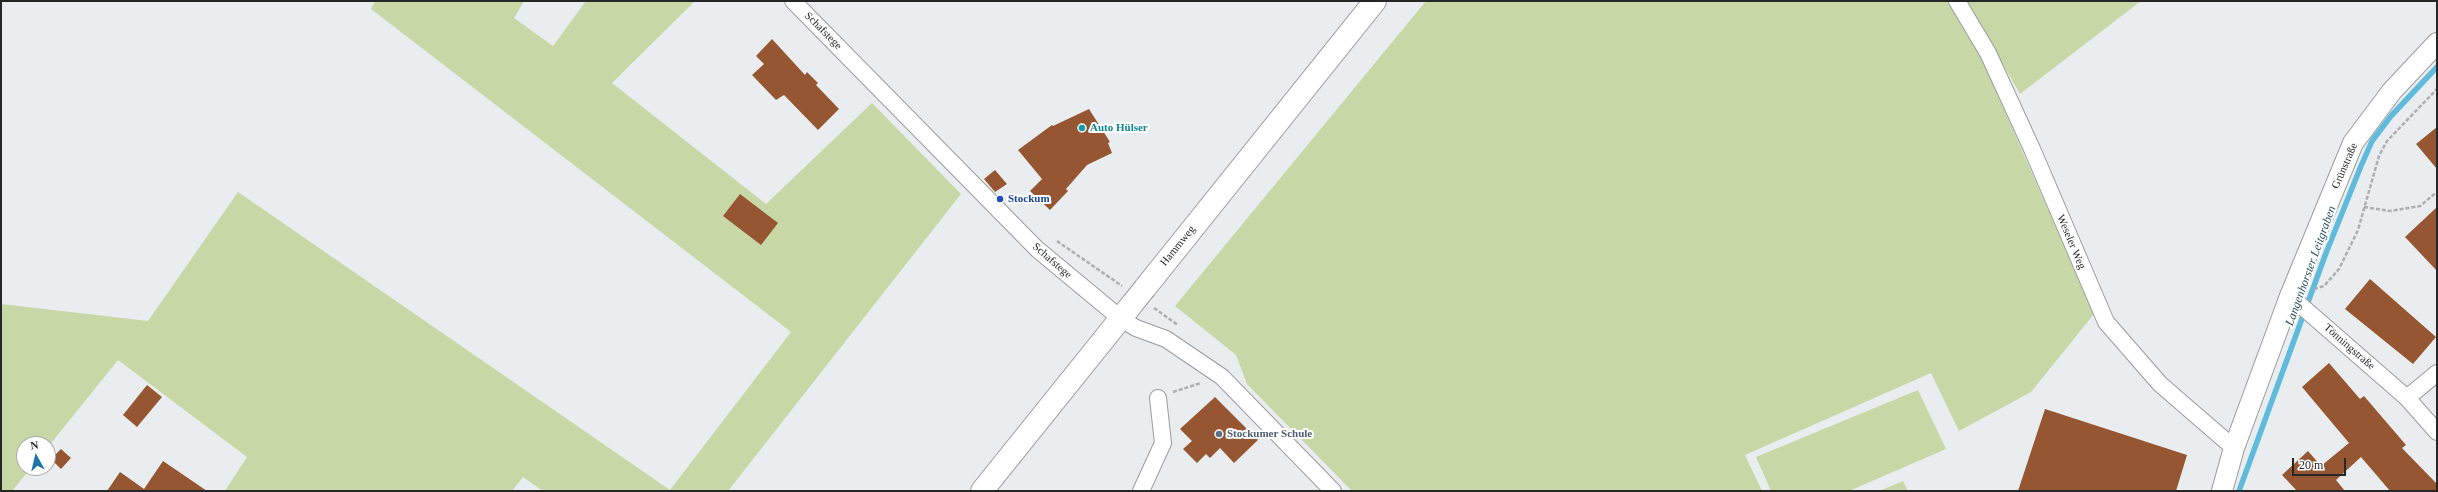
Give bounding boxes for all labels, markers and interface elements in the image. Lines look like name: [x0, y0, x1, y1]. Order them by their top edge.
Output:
street label: Schafstege: [801, 9, 845, 53]
place label: Auto Hülser: [1090, 121, 1148, 135]
marker: Auto Hülser: [1077, 123, 1087, 133]
street label: Grünstraße: [2329, 141, 2361, 191]
place label: Stockum: [1008, 192, 1050, 206]
marker: Stockum: [995, 194, 1005, 204]
water label: Langenhorster Leitgraben: [2283, 204, 2339, 328]
street label: Weseler Weg: [2054, 213, 2088, 271]
street label: Hammweg: [1158, 223, 1198, 269]
street label: Schafstege: [1030, 240, 1074, 282]
street label: Tönningstraße: [2321, 321, 2377, 373]
place label: Stockumer Schule: [1227, 427, 1312, 441]
marker: Stockumer Schule: [1214, 429, 1224, 439]
north arrow: [16, 436, 56, 476]
text: N: [30, 439, 39, 452]
scale bar: [2294, 450, 2348, 476]
text: 20 m: [2299, 458, 2323, 472]

